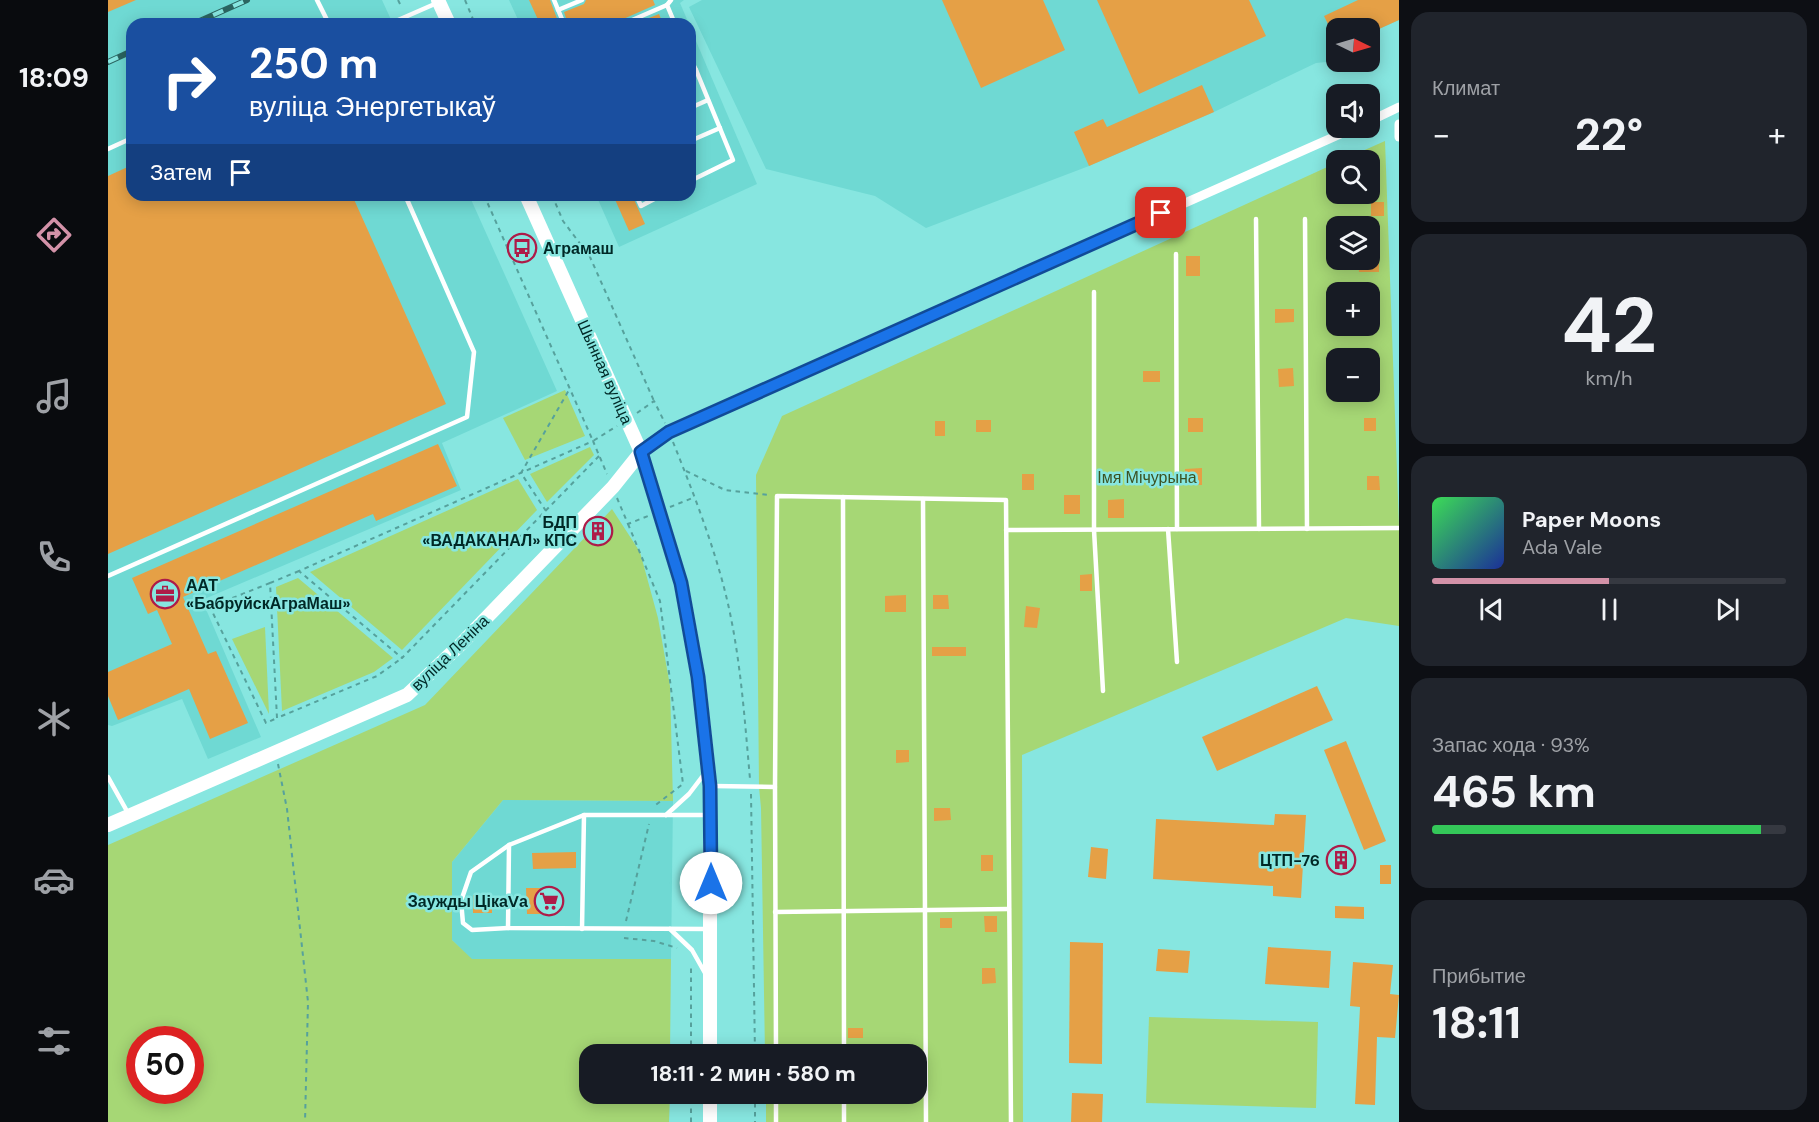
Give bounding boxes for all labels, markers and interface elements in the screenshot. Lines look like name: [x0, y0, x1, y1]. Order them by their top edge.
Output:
north arrow: [1326, 18, 1380, 72]
map controls: [1326, 18, 1380, 402]
text: 250 m: [249, 36, 378, 91]
icon: right: [150, 42, 228, 120]
text: 18:09: [19, 60, 89, 95]
text: Климат: [1432, 75, 1500, 101]
button: sound: [1326, 84, 1380, 138]
text: вуліца Энергетыкаў: [249, 89, 496, 124]
text: 22°: [1575, 105, 1643, 164]
text: −: [1432, 113, 1450, 156]
text: +: [1768, 113, 1786, 156]
button: search: [1326, 150, 1380, 204]
icon: arrive: [224, 156, 257, 189]
text: Затем: [150, 158, 212, 187]
pin: [1135, 187, 1186, 238]
icon: arrive: [1144, 196, 1177, 229]
icon: directions: [33, 214, 75, 256]
button: layers: [1326, 216, 1380, 270]
bus stop icon: Аграмаш: [506, 232, 538, 264]
place label: Аграмаш: [543, 238, 614, 259]
text: 42: [1561, 275, 1657, 376]
button: +: [1326, 282, 1380, 336]
street label: Шынная вуліца: [573, 316, 637, 428]
button: −: [1326, 348, 1380, 402]
text: km/h: [1585, 365, 1633, 391]
icon: music: [33, 375, 75, 417]
park label: Імя Мічурына: [1097, 467, 1197, 488]
text: Paper Moons: [1522, 505, 1661, 534]
place label: БДП «ВАДАКАНАЛ» КПС: [422, 512, 577, 551]
building icon: БДП «ВАДАКАНАЛ» КПС: [582, 515, 614, 547]
text: Ada Vale: [1522, 534, 1602, 560]
icon: phone: [33, 536, 75, 578]
place label: ААТ «БабруйскАграМаш»: [186, 575, 351, 614]
office icon: ААТ «БабруйскАграМаш»: [149, 578, 181, 610]
icon: previous: [1475, 593, 1508, 626]
icon: pause: [1593, 593, 1626, 626]
icon: next: [1711, 593, 1744, 626]
street label: вуліца Леніна: [407, 610, 494, 695]
icon: climate: [33, 698, 75, 740]
text: Запас хода · 93%: [1432, 732, 1590, 758]
text: 465 km: [1432, 762, 1596, 821]
building icon: ЦТП-76: [1325, 844, 1357, 876]
place label: ЦТП-76: [1260, 850, 1320, 871]
position arrow: [679, 851, 743, 915]
icon: car: [33, 859, 75, 901]
supermarket icon: Заужды ЦікаVа: [533, 885, 565, 917]
place label: Заужды ЦікаVа: [408, 891, 528, 912]
text: Прибытие: [1432, 963, 1526, 989]
text: 18:11: [1432, 993, 1521, 1052]
icon: filters: [33, 1020, 75, 1062]
speed limit sign: 50: [126, 1026, 204, 1104]
text: 18:11 · 2 мин · 580 m: [650, 1059, 856, 1088]

